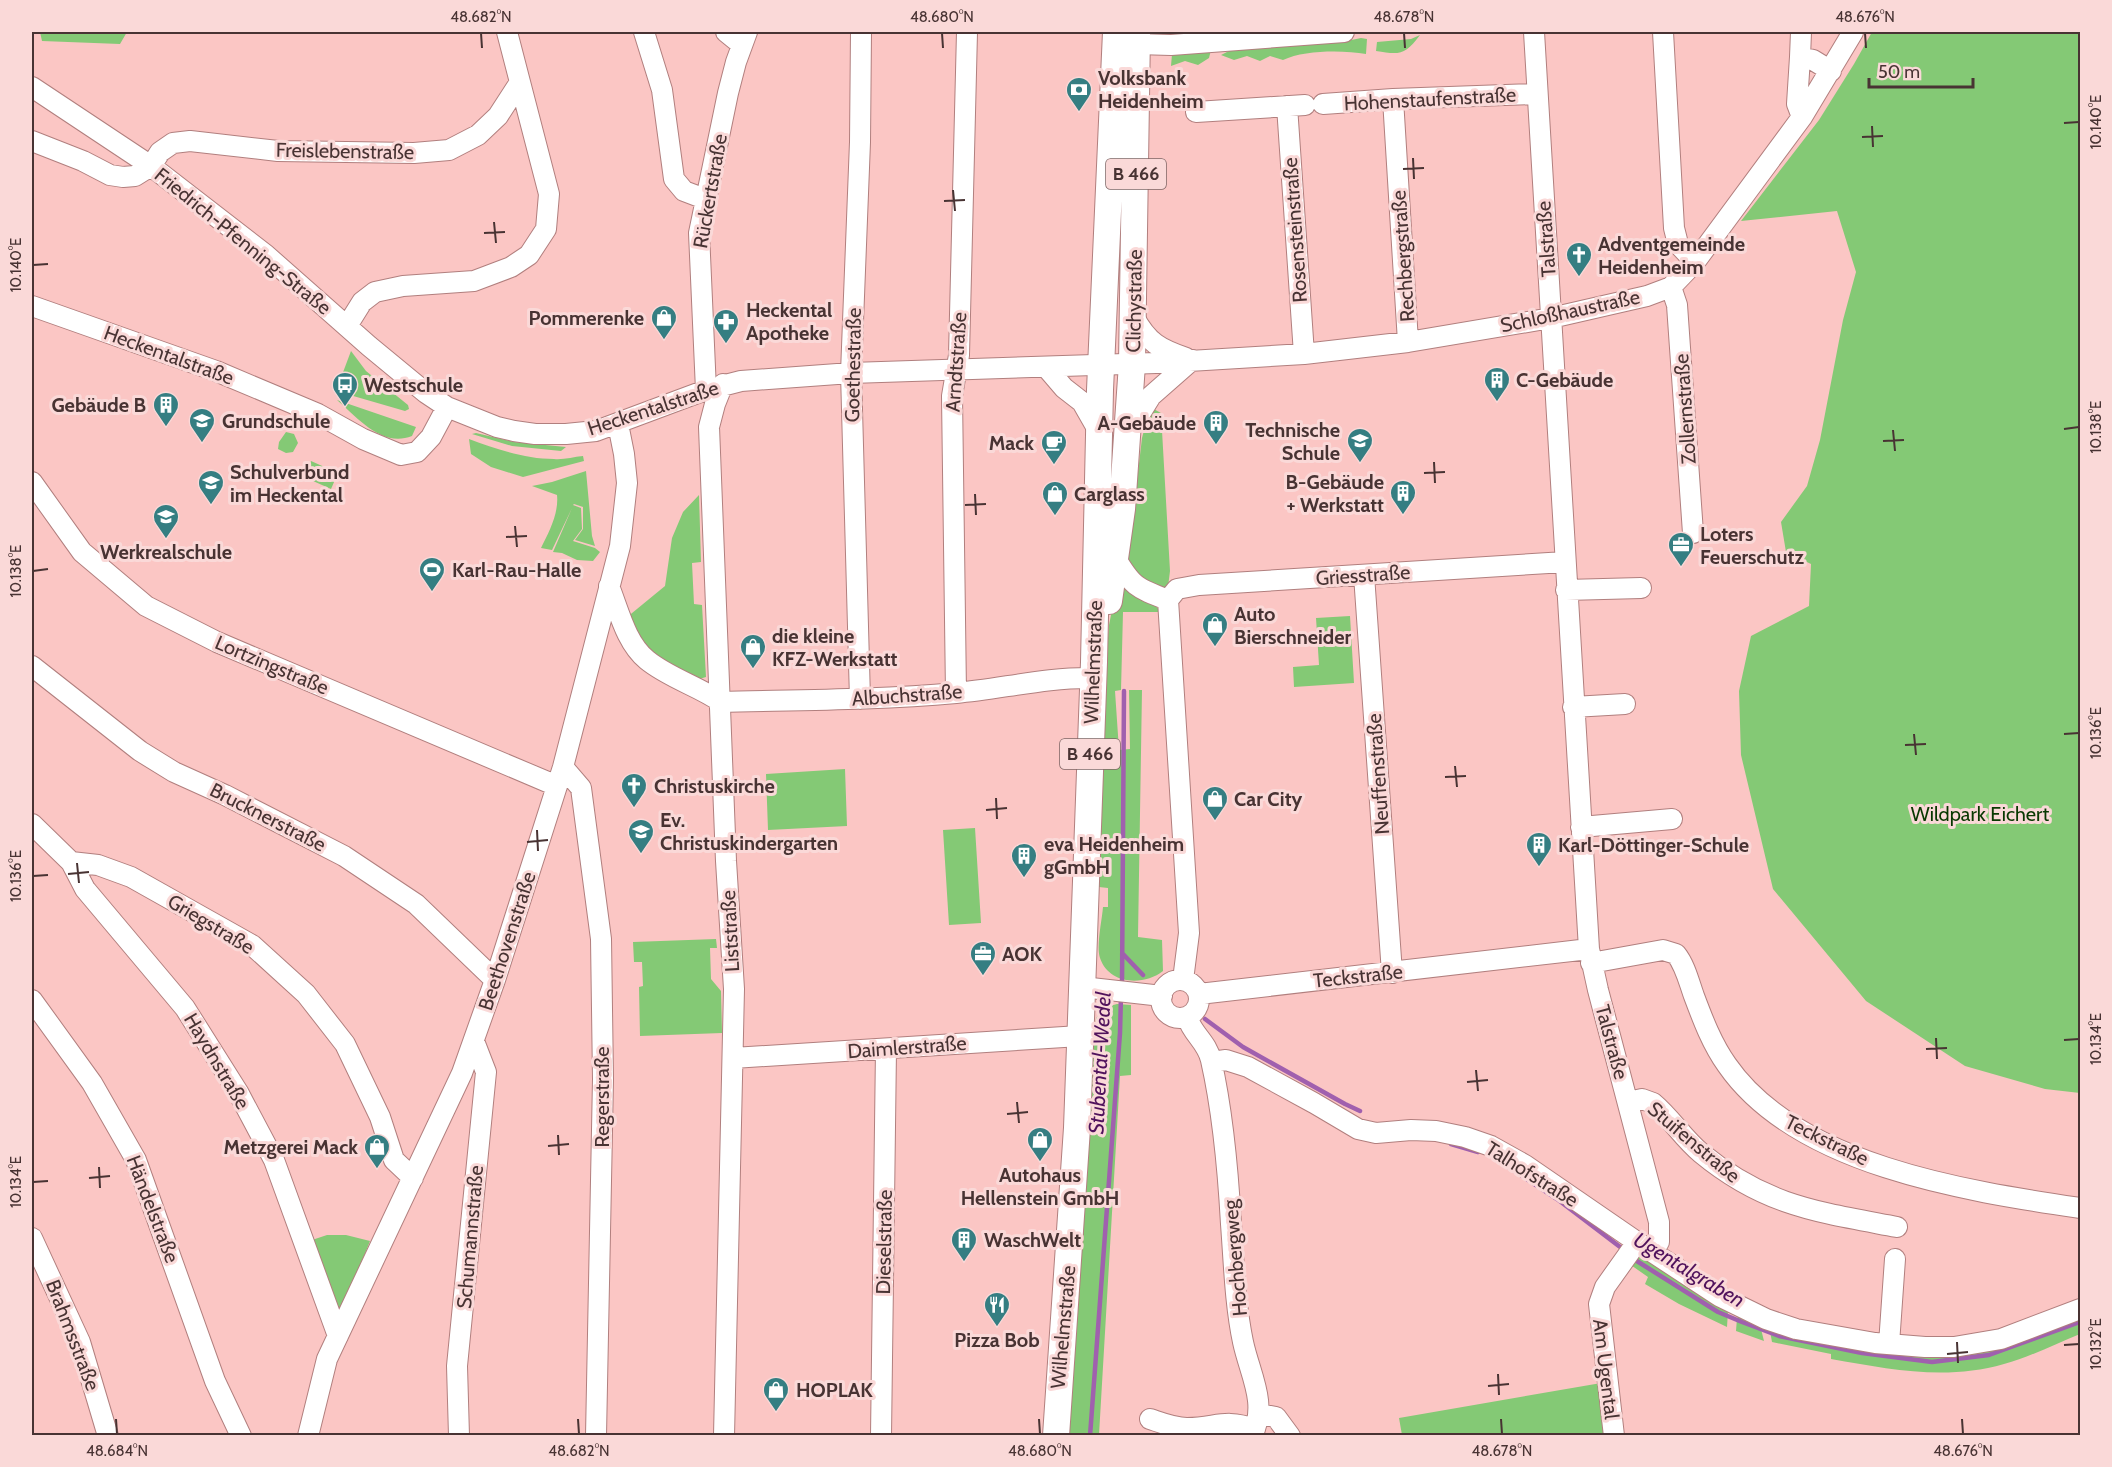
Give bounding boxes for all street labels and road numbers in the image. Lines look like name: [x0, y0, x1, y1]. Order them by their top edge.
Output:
street label: Hohenstaufenstraße: [1343, 83, 1517, 115]
street label: Rückertstraße: [688, 132, 732, 250]
street label: Freislebenstraße: [276, 138, 414, 164]
street label: Rosensteinstraße: [1278, 157, 1312, 303]
road number: B 466: [1106, 159, 1166, 189]
street label: Friedrich-Pfenning-Straße: [150, 162, 336, 320]
street label: Rechbergstraße: [1386, 189, 1420, 323]
street label: Talstraße: [1531, 200, 1561, 278]
street label: Clichystraße: [1121, 249, 1147, 353]
street label: Schloßhaustraße: [1498, 285, 1642, 337]
street label: Goethestraße: [840, 307, 866, 423]
street label: Arndtstraße: [941, 311, 971, 413]
street label: Heckentalstraße: [101, 320, 237, 390]
street label: Zollernstraße: [1669, 353, 1701, 465]
street label: Heckentalstraße: [584, 375, 722, 441]
street label: Griesstraße: [1315, 560, 1411, 590]
street label: Wilhelmstraße: [1079, 600, 1107, 724]
street label: Lortzingstraße: [212, 630, 332, 700]
street label: Albuchstraße: [851, 679, 963, 711]
street label: Neuffenstraße: [1362, 713, 1394, 835]
road number: B 466: [1060, 739, 1120, 769]
street label: Brucknerstraße: [206, 778, 330, 856]
street label: Beethovenstraße: [473, 869, 541, 1013]
street label: Griegstraße: [163, 889, 259, 959]
street label: Liststraße: [716, 890, 744, 972]
street label: Teckstraße: [1312, 959, 1404, 993]
street label: Talstraße: [1591, 1002, 1633, 1082]
street label: Haydnstraße: [179, 1009, 255, 1113]
street label: Daimlerstraße: [847, 1031, 967, 1063]
street label: Regerstraße: [590, 1047, 614, 1147]
street label: Stuifenstraße: [1643, 1096, 1745, 1188]
street label: Teckstraße: [1781, 1110, 1873, 1170]
street label: Talhofstraße: [1481, 1136, 1583, 1212]
street label: Händelstraße: [122, 1152, 184, 1266]
street label: Schumannstraße: [452, 1164, 488, 1310]
street label: Dieselstraße: [871, 1189, 897, 1295]
street label: Hochbergweg: [1218, 1198, 1252, 1317]
street label: Wilhelmstraße: [1046, 1264, 1080, 1390]
street label: Brahmsstraße: [41, 1276, 105, 1394]
street label: Am Ugental: [1588, 1317, 1624, 1421]

